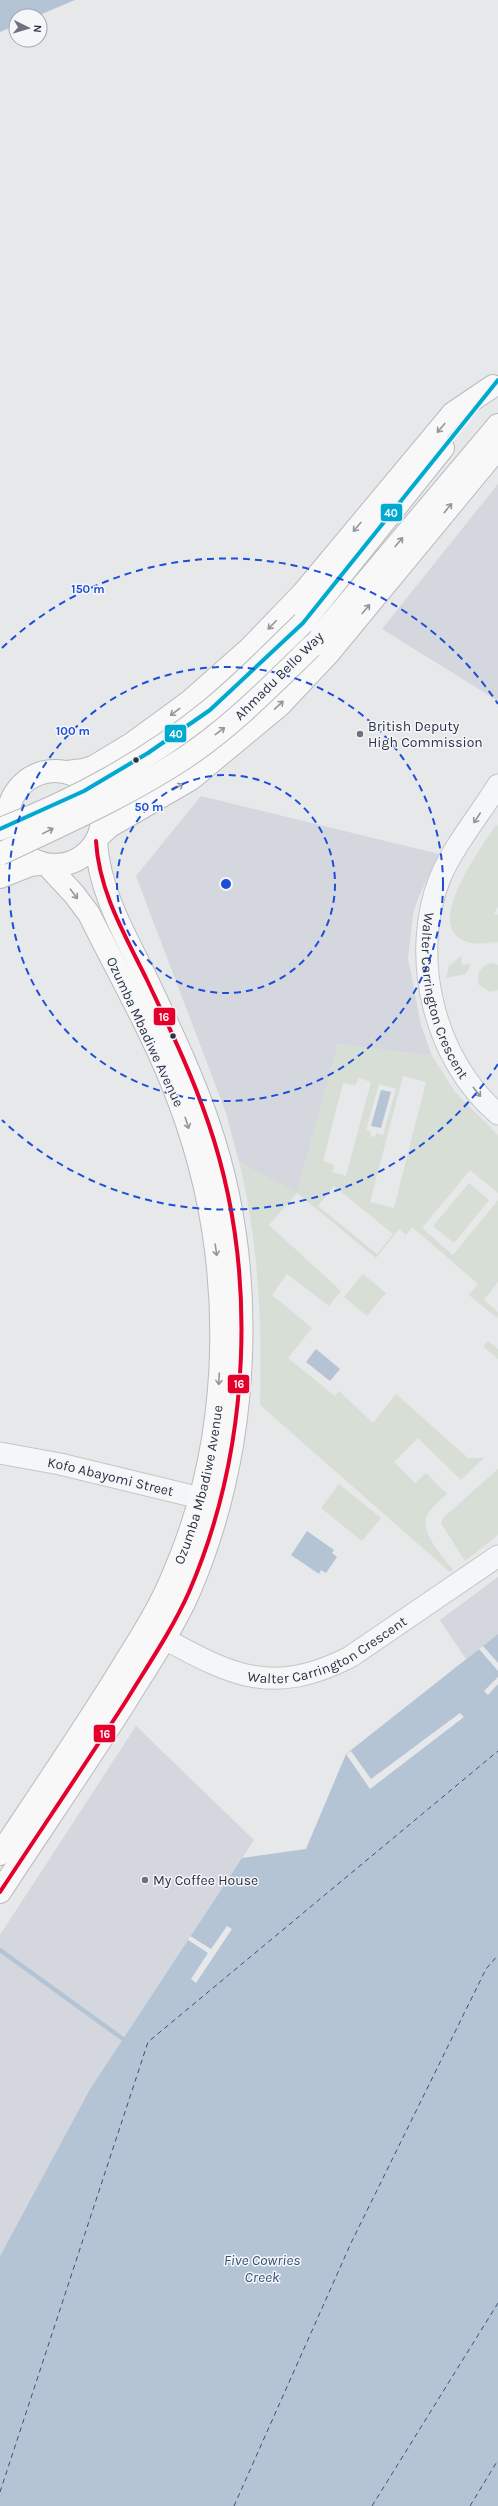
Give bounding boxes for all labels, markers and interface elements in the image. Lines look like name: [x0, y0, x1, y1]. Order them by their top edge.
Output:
north arrow: [8, 8, 48, 48]
text: N: [31, 24, 44, 33]
one-way arrow: [436, 422, 445, 433]
line badge: 40: [380, 503, 403, 522]
one-way arrow: [444, 503, 453, 514]
text: 40: [384, 507, 398, 520]
one-way arrow: [353, 522, 362, 533]
one-way arrow: [395, 537, 404, 548]
text: 150 m: [71, 582, 105, 596]
one-way arrow: [361, 603, 370, 614]
one-way arrow: [267, 620, 277, 630]
street label: Ahmadu Bello Way: [231, 628, 327, 724]
one-way arrow: [274, 701, 284, 710]
one-way arrow: [170, 707, 181, 716]
place label: British Deputy High Commission: [368, 718, 483, 751]
text: 100 m: [56, 724, 90, 738]
line badge: 40: [164, 724, 187, 743]
one-way arrow: [215, 727, 226, 735]
text: 40: [169, 728, 183, 741]
marker: British Deputy High Commission: [355, 729, 365, 739]
unlabelled marker: [131, 755, 141, 765]
one-way arrow: [172, 783, 184, 791]
text: 50 m: [135, 800, 164, 814]
one-way arrow: [473, 812, 481, 823]
one-way arrow: [41, 827, 53, 834]
centre of rings: [219, 877, 233, 891]
one-way arrow: [70, 888, 78, 899]
street label: Walter Carrington Crescent: [418, 911, 472, 1082]
street label: Ozumba Mbadiwe Avenue: [103, 954, 187, 1110]
line badge: 16: [153, 1007, 176, 1026]
text: 16: [159, 1011, 170, 1024]
unlabelled marker: [168, 1031, 178, 1041]
one-way arrow: [473, 1087, 482, 1098]
one-way arrow: [184, 1117, 191, 1130]
one-way arrow: [212, 1243, 220, 1256]
one-way arrow: [215, 1372, 223, 1385]
line badge: 16: [227, 1374, 250, 1394]
text: 16: [234, 1378, 245, 1391]
street label: Ozumba Mbadiwe Avenue: [170, 1404, 226, 1567]
street label: Kofo Abayomi Street: [46, 1453, 175, 1500]
street label: Walter Carrington Crescent: [246, 1612, 410, 1687]
line badge: 16: [93, 1724, 116, 1743]
text: 16: [100, 1728, 111, 1741]
place label: My Coffee House: [153, 1872, 258, 1889]
marker: My Coffee House: [140, 1875, 150, 1885]
water label: Five Cowries Creek: [224, 2251, 300, 2286]

